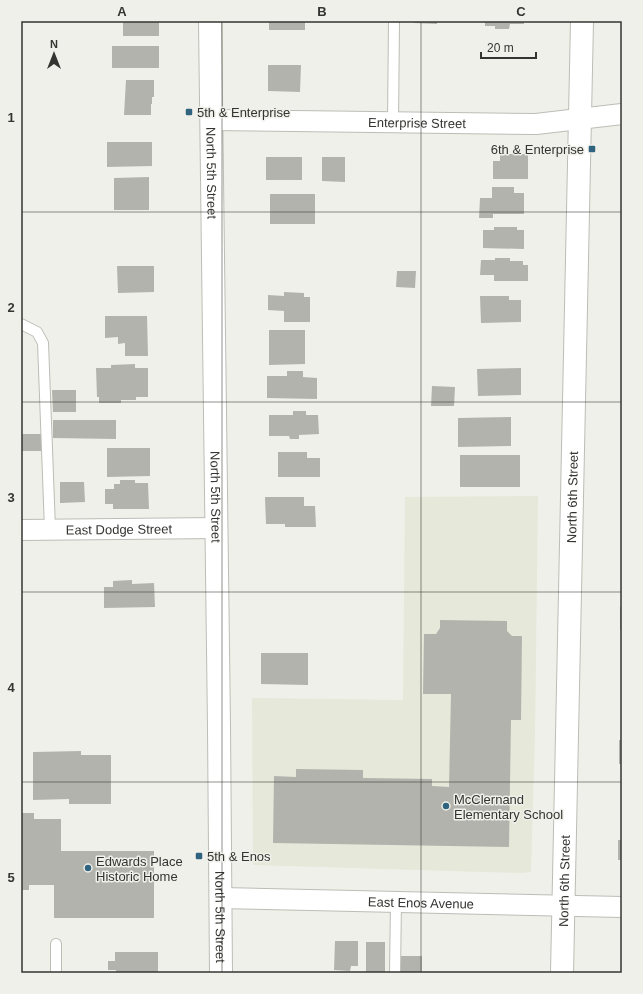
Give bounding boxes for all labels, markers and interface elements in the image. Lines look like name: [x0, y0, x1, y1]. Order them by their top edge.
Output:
text: A: [117, 4, 127, 19]
text: B: [317, 4, 327, 19]
text: C: [516, 4, 526, 19]
north arrow: [34, 34, 74, 74]
scale bar: [481, 34, 536, 60]
text: N: [50, 38, 58, 50]
text: 20 m: [487, 41, 514, 55]
place label: 5th & Enterprise: [197, 105, 290, 120]
marker: 5th & Enterprise: [184, 107, 194, 117]
text: 1: [7, 110, 15, 125]
street label: Enterprise Street: [368, 115, 466, 131]
street label: North 5th Street: [203, 127, 220, 219]
place label: 6th & Enterprise: [491, 142, 584, 157]
marker: 6th & Enterprise: [587, 144, 597, 154]
text: 2: [7, 300, 15, 315]
street label: North 5th Street: [207, 451, 224, 543]
street label: North 6th Street: [564, 451, 581, 543]
text: 3: [7, 490, 15, 505]
street label: East Dodge Street: [66, 521, 173, 538]
text: 4: [7, 680, 15, 695]
place label: McClernand Elementary School: [454, 792, 563, 822]
marker: McClernand Elementary School: [441, 801, 451, 811]
street label: North 6th Street: [556, 835, 573, 927]
place label: 5th & Enos: [207, 849, 271, 864]
marker: 5th & Enos: [194, 851, 204, 861]
place label: Edwards Place Historic Home: [96, 854, 183, 884]
marker: Edwards Place Historic Home: [83, 863, 93, 873]
text: 5: [7, 870, 15, 885]
street label: North 5th Street: [212, 871, 228, 963]
street label: East Enos Avenue: [368, 894, 474, 912]

